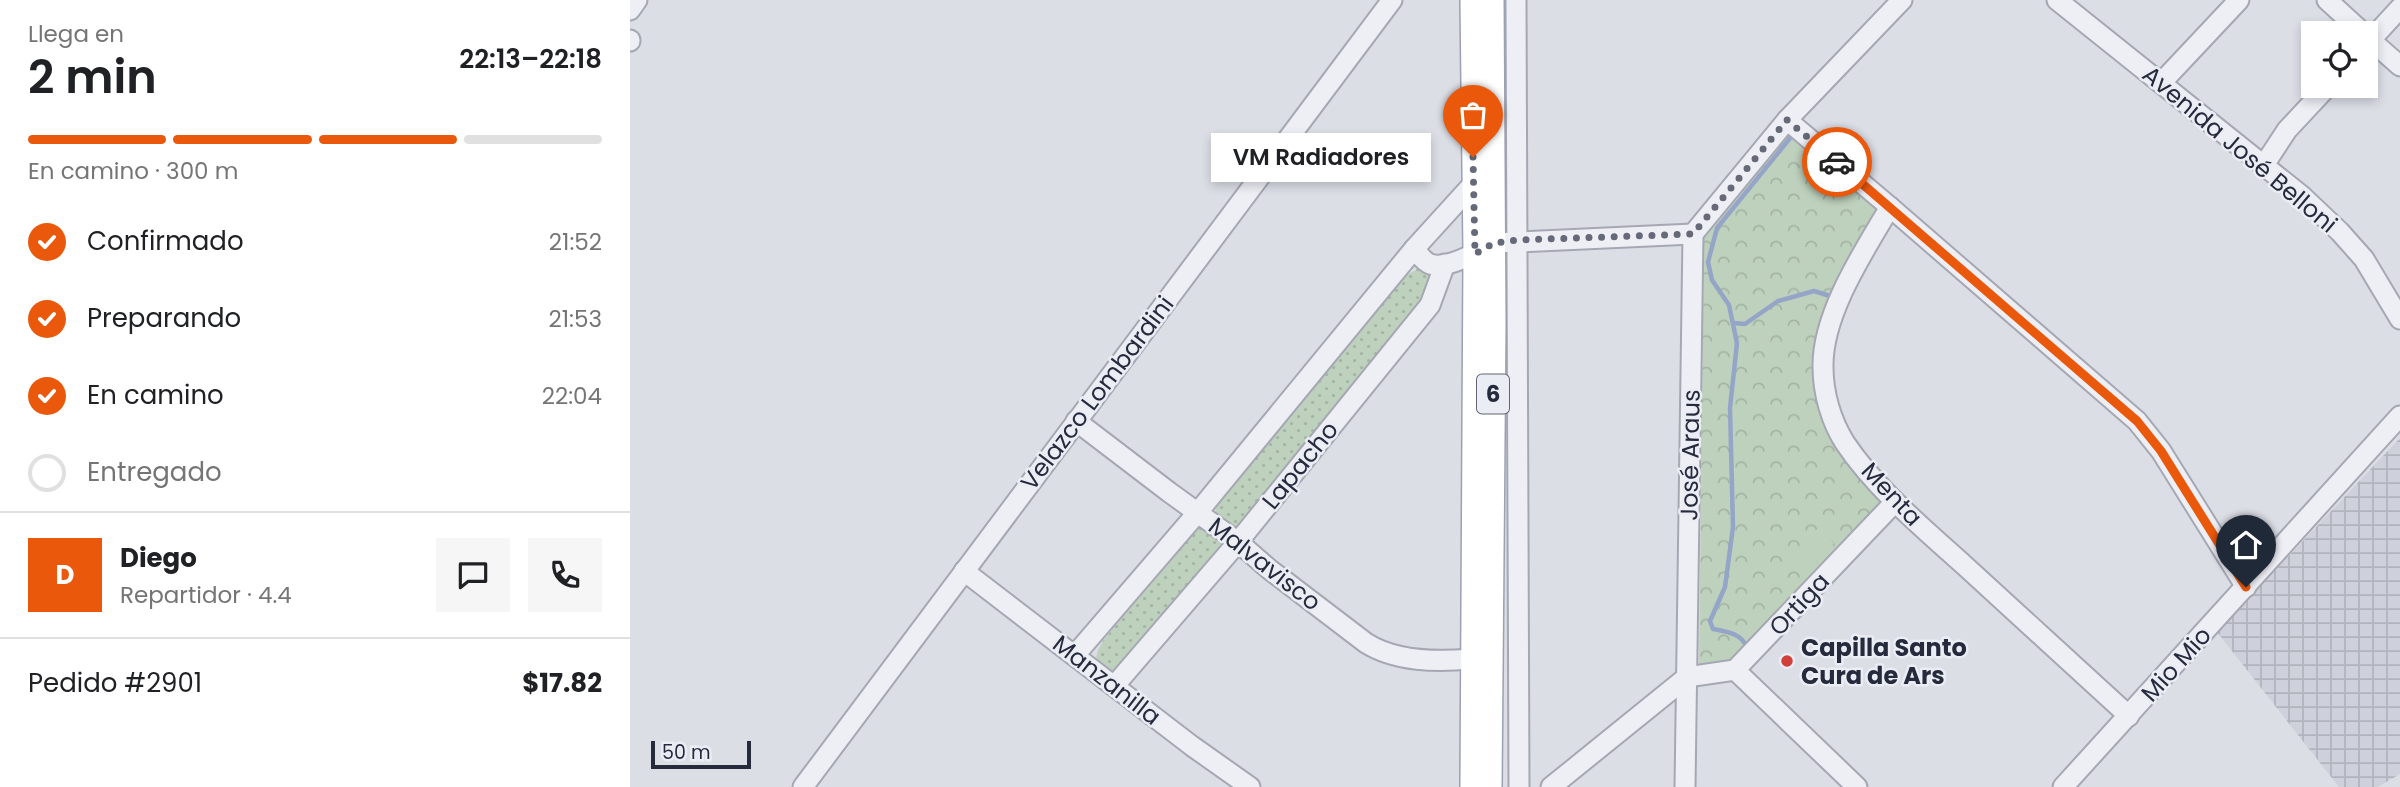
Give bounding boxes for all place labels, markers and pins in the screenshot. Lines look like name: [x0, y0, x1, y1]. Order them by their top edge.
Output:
pin: [1443, 85, 1503, 157]
callout: VM Radiadores: [1210, 132, 1431, 182]
pin: [2216, 515, 2276, 587]
place label: Capilla Santo Cura de Ars: [1801, 631, 1967, 692]
marker: Capilla Santo Cura de Ars: [1779, 653, 1795, 669]

